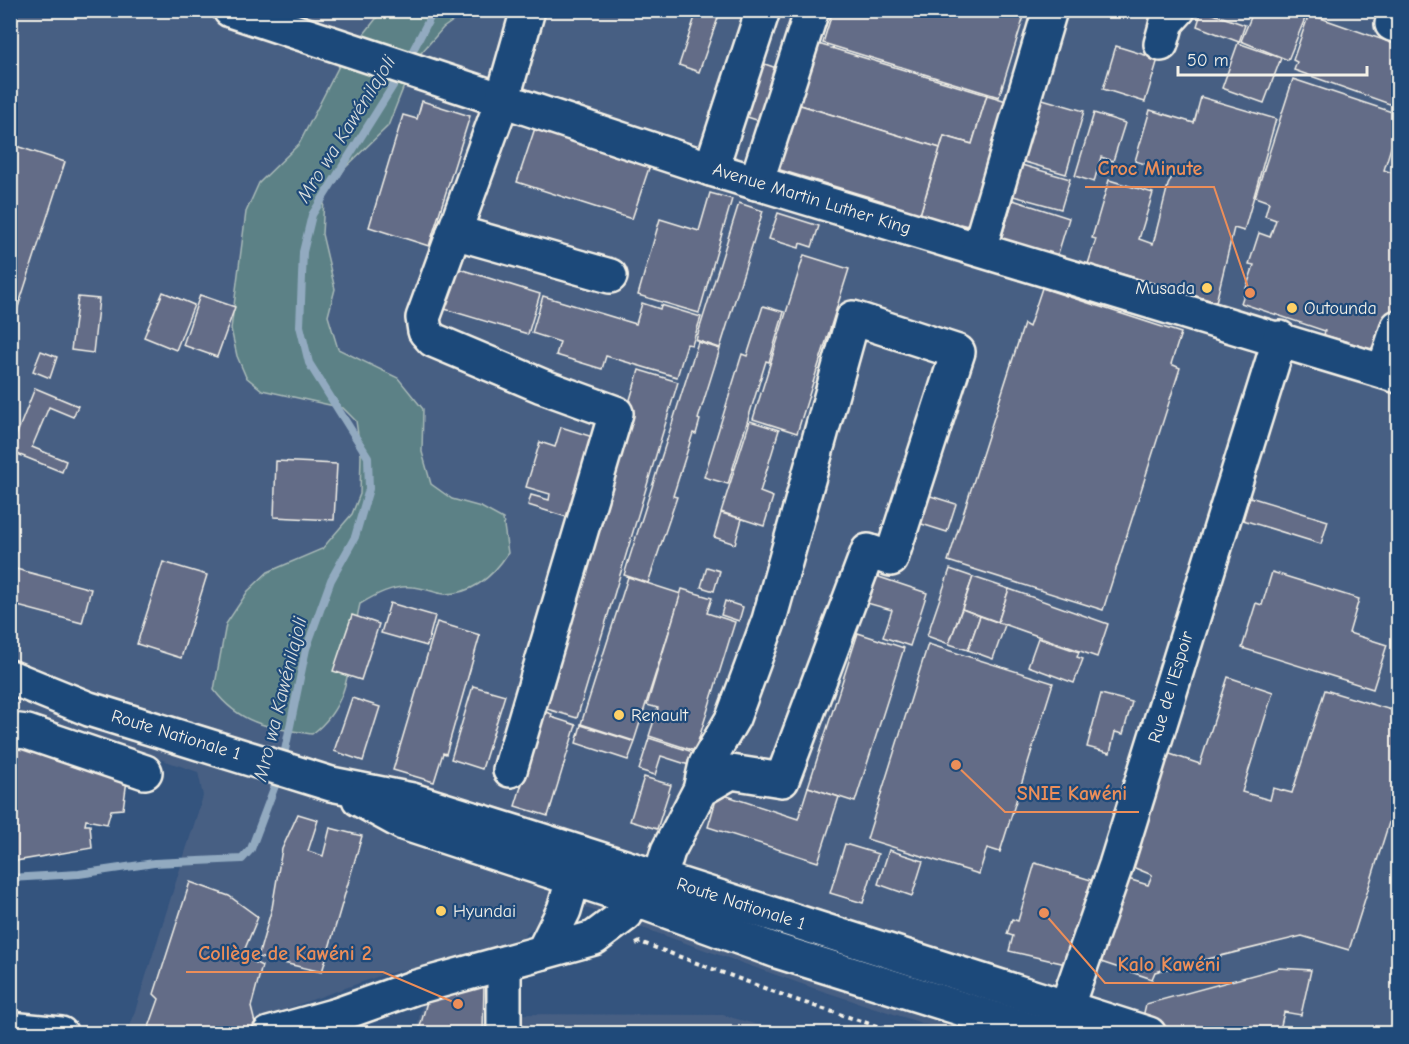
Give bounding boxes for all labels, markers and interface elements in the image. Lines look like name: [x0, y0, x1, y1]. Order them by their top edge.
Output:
scale bar: [1178, 39, 1367, 77]
text: 50 m: [1187, 50, 1229, 71]
water label: Mro wa Kawénilajoli: [291, 51, 401, 207]
callout: Croc Minute: [1085, 149, 1214, 187]
text: Croc Minute: [1098, 157, 1203, 180]
street label: Avenue Martin Luther King: [710, 159, 914, 239]
place label: Musada: [1135, 278, 1195, 299]
marker: Musada: [1200, 281, 1214, 295]
place label: Outounda: [1304, 298, 1377, 319]
marker: Outounda: [1285, 301, 1299, 315]
water label: Mro wa Kawénilajoli: [248, 614, 312, 784]
street label: Rue de l'Espoir: [1144, 628, 1198, 745]
street label: Route Nationale 1: [109, 705, 243, 765]
place label: Renault: [631, 705, 689, 726]
marker: Renault: [612, 708, 626, 722]
callout: SNIE Kawéni: [1005, 774, 1139, 812]
text: SNIE Kawéni: [1017, 782, 1127, 805]
street label: Route Nationale 1: [674, 873, 808, 935]
place label: Hyundai: [453, 901, 516, 922]
marker: Hyundai: [434, 904, 448, 918]
callout: Collège de Kawéni 2: [186, 934, 383, 972]
text: Collège de Kawéni 2: [198, 942, 372, 965]
callout: Kalo Kawéni: [1105, 945, 1232, 983]
text: Kalo Kawéni: [1118, 953, 1220, 976]

